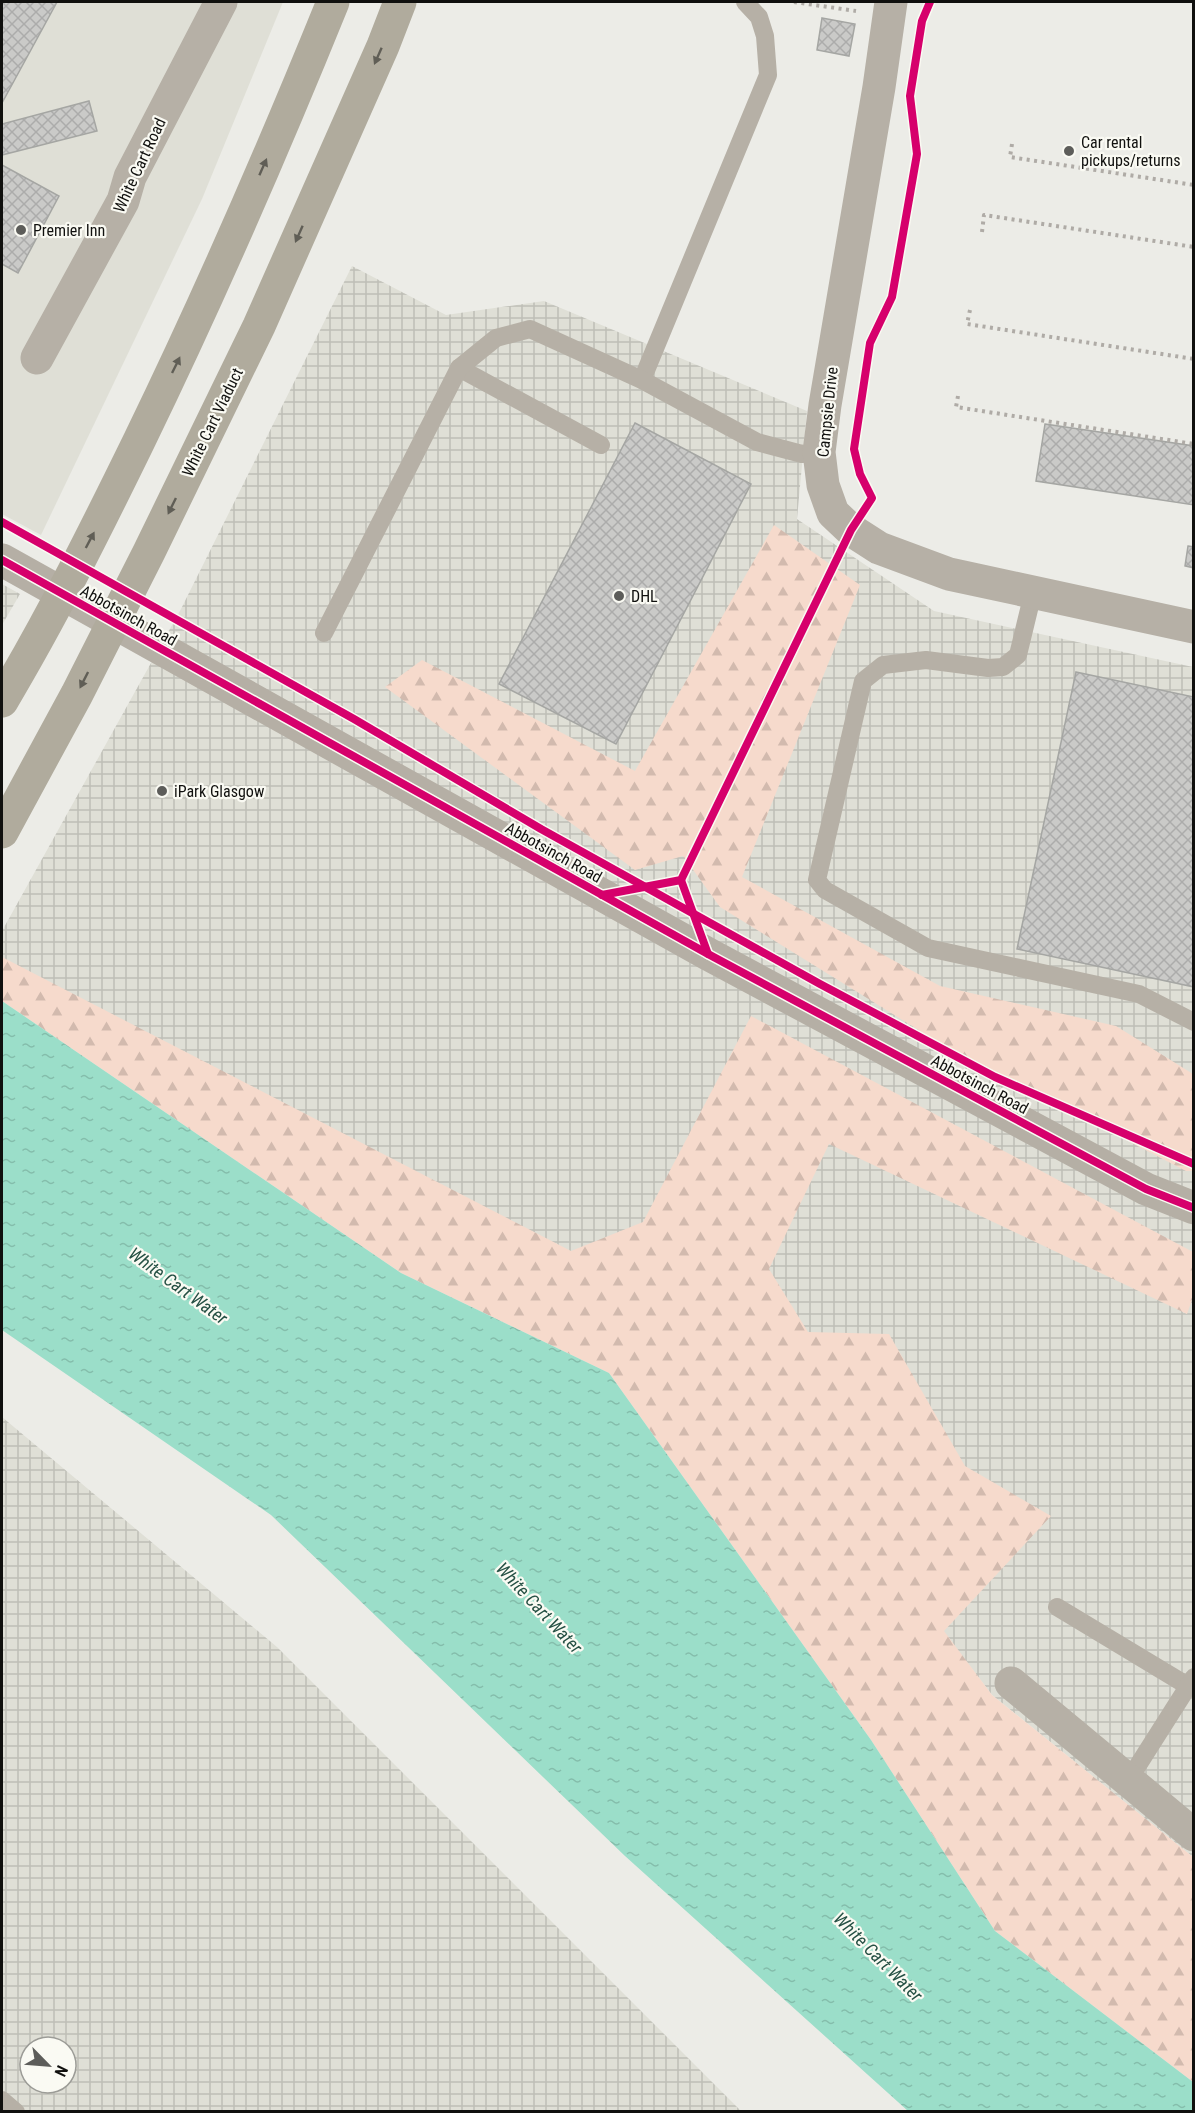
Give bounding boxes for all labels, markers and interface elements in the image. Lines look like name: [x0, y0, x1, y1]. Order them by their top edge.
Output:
one-way arrow: [374, 47, 383, 64]
street label: White Cart Road: [109, 115, 170, 215]
place label: Car rental pickups/returns: [1081, 133, 1181, 170]
marker: Car rental pickups/returns: [1062, 144, 1076, 158]
one-way arrow: [259, 158, 269, 176]
place label: Premier Inn: [33, 221, 105, 240]
marker: Premier Inn: [14, 223, 28, 237]
one-way arrow: [294, 225, 304, 243]
one-way arrow: [171, 356, 181, 373]
street label: White Cart Viaduct: [178, 365, 247, 479]
street label: Campsie Drive: [813, 366, 842, 458]
one-way arrow: [167, 497, 176, 514]
one-way arrow: [85, 531, 95, 548]
street label: Abbotsinch Road: [77, 581, 180, 650]
place label: DHL: [631, 587, 658, 606]
marker: DHL: [612, 589, 626, 603]
one-way arrow: [80, 671, 89, 688]
place label: iPark Glasgow: [174, 782, 264, 801]
marker: iPark Glasgow: [155, 784, 169, 798]
street label: Abbotsinch Road: [502, 818, 605, 887]
street label: Abbotsinch Road: [928, 1051, 1032, 1118]
water label: White Cart Water: [125, 1243, 232, 1329]
water label: White Cart Water: [492, 1558, 587, 1658]
water label: White Cart Water: [830, 1908, 927, 2006]
north arrow: [18, 2035, 78, 2095]
text: N: [50, 2063, 72, 2080]

